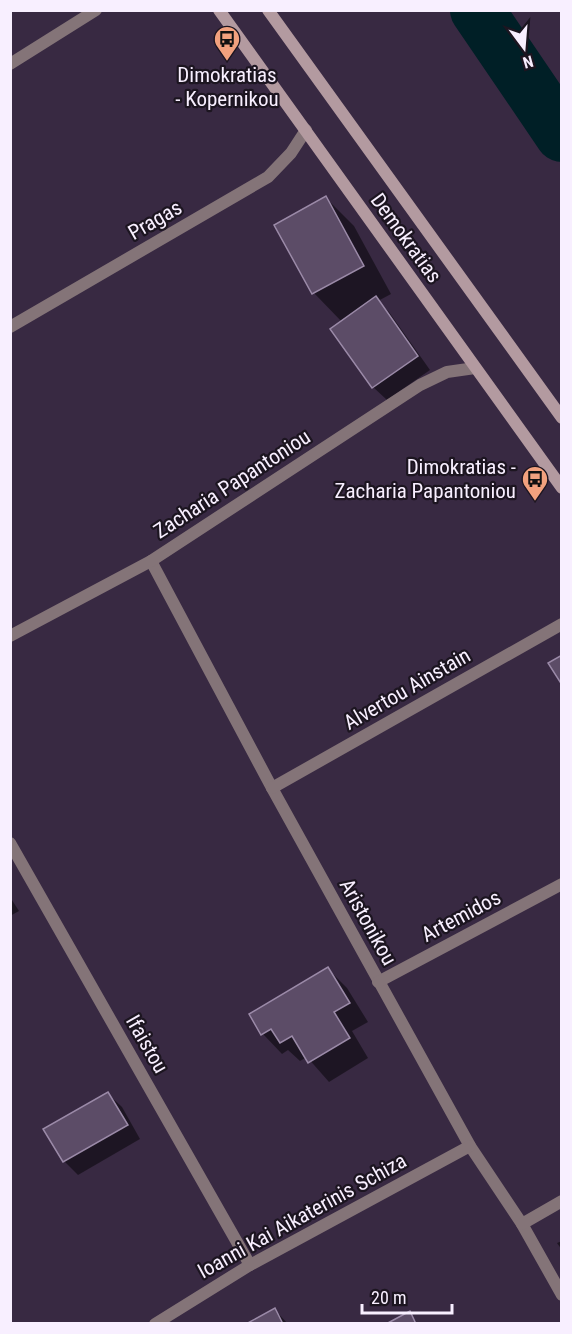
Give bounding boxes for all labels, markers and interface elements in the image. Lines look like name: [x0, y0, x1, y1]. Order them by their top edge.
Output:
north arrow: [494, 18, 554, 78]
bus stop icon: Dimokratias - Kopernikou: [212, 24, 242, 62]
text: N: [521, 51, 535, 72]
place label: Dimokratias - Kopernikou: [175, 63, 279, 111]
street label: Demokratias: [366, 189, 446, 287]
street label: Pragas: [124, 195, 186, 245]
street label: Zacharia Papantoniou: [149, 425, 315, 543]
place label: Dimokratias - Zacharia Papantoniou: [335, 455, 516, 503]
bus stop icon: Dimokratias - Zacharia Papantoniou: [520, 464, 550, 502]
street label: Alvertou Ainstain: [340, 643, 474, 735]
street label: Aristonikou: [335, 875, 401, 969]
street label: Artemidos: [417, 885, 505, 947]
street label: Ifaistou: [121, 1011, 173, 1077]
street label: Ioanni Kai Aikaterinis Schiza: [193, 1149, 411, 1283]
scale bar: [362, 1277, 452, 1315]
text: 20 m: [371, 1287, 406, 1308]

